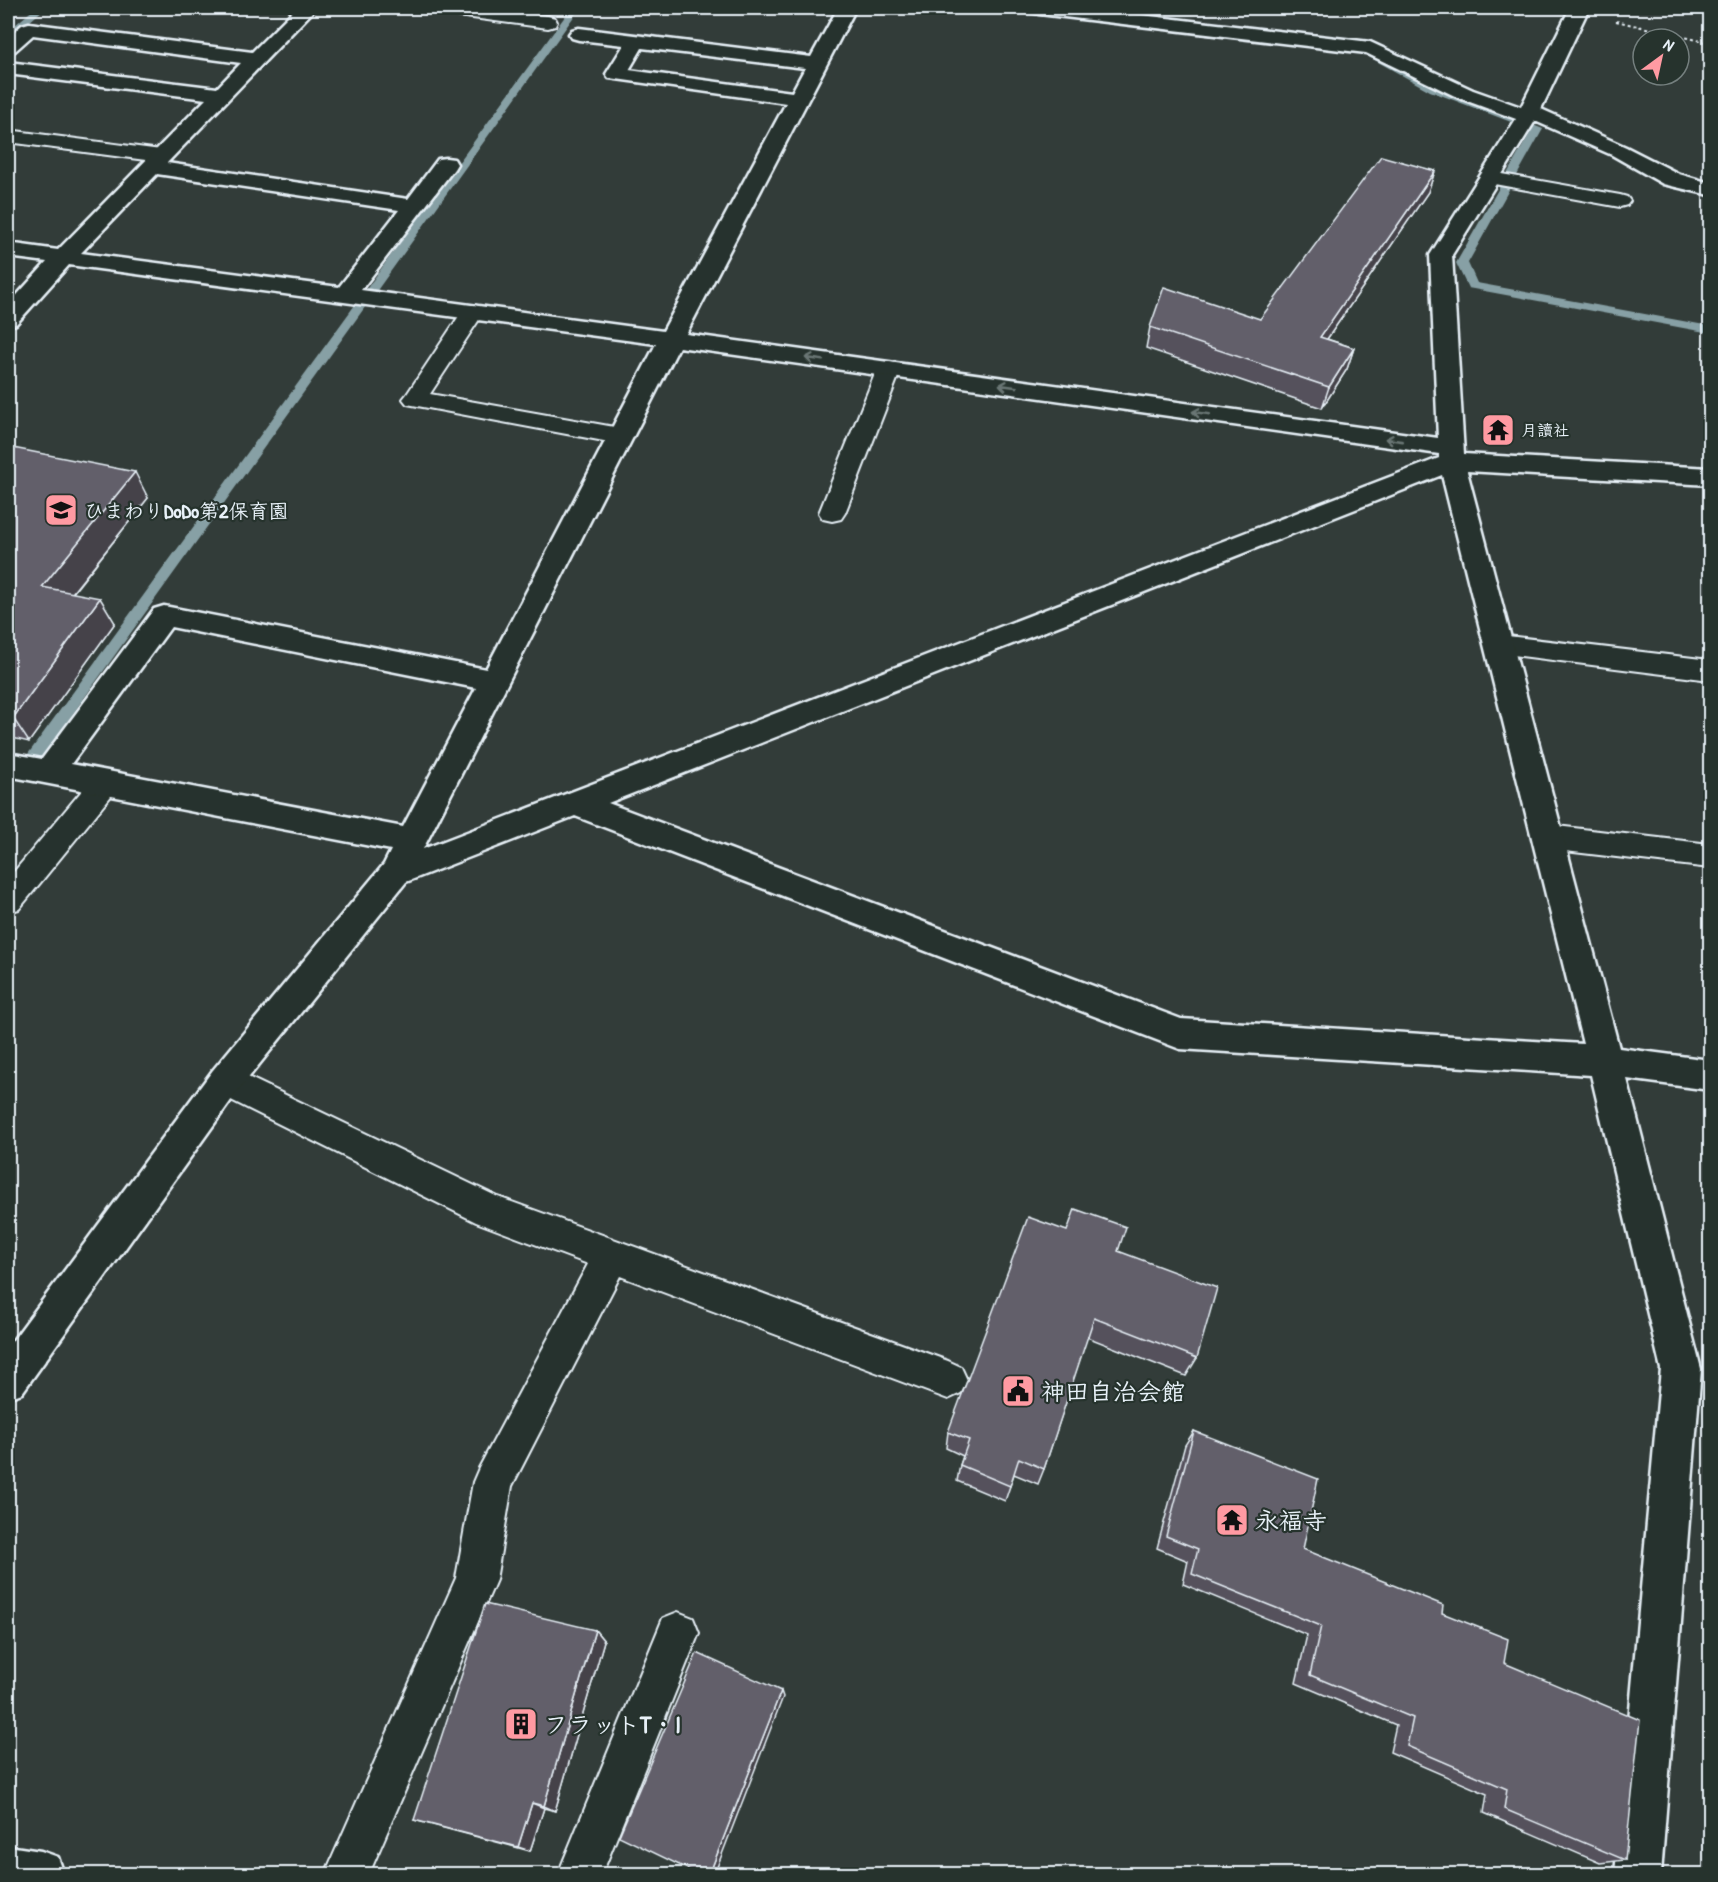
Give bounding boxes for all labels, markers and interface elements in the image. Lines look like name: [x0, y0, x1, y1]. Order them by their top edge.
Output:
north arrow: [1631, 27, 1691, 87]
text: N: [1660, 33, 1679, 56]
one-way arrow: [805, 353, 825, 364]
one-way arrow: [998, 380, 1018, 391]
one-way arrow: [1191, 407, 1211, 418]
temple icon: 月讀社: [1480, 412, 1516, 448]
place label: 月讀社: [1521, 419, 1569, 441]
one-way arrow: [1384, 434, 1404, 445]
school or university icon: ひまわりDoDo第2保育園: [43, 492, 79, 528]
place label: ひまわりDoDo第2保育園: [84, 497, 288, 524]
public building icon: 神田自治会館: [1000, 1373, 1036, 1409]
place label: 神田自治会館: [1041, 1375, 1185, 1407]
temple icon: 永福寺: [1214, 1502, 1250, 1538]
place label: 永福寺: [1255, 1504, 1327, 1536]
building icon: フラットT・I: [503, 1706, 539, 1742]
place label: フラットT・I: [544, 1708, 681, 1740]

